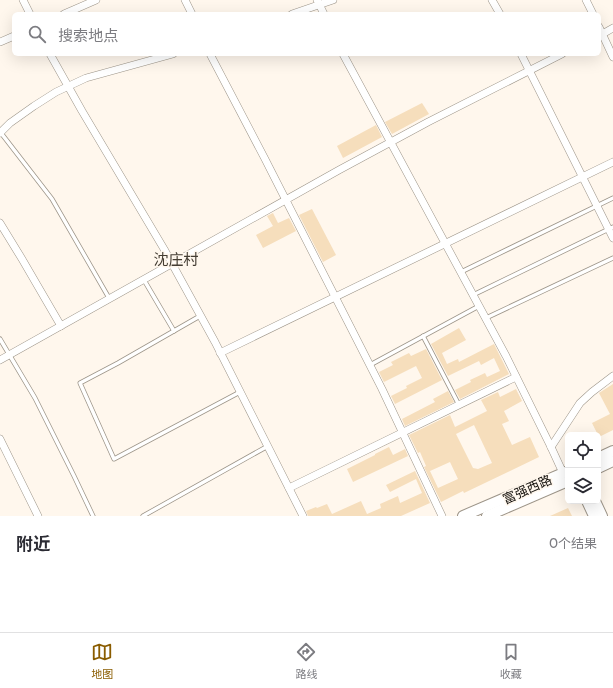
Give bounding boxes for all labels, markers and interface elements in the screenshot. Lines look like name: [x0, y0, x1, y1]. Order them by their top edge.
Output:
search box: [12, 12, 601, 56]
icon: search: [26, 23, 48, 45]
text: 搜索地点: [58, 27, 118, 45]
district label: 沈庄村: [153, 251, 199, 269]
map controls: [565, 432, 601, 504]
button: locate: [565, 432, 601, 468]
button: layers: [565, 468, 601, 504]
street label: 富强西路: [500, 471, 554, 507]
text: 附近: [16, 534, 50, 554]
text: 0个结果: [549, 535, 597, 551]
tab: 地图: [91, 641, 113, 681]
tab: 路线: [295, 641, 317, 681]
tab: 收藏: [500, 641, 522, 681]

